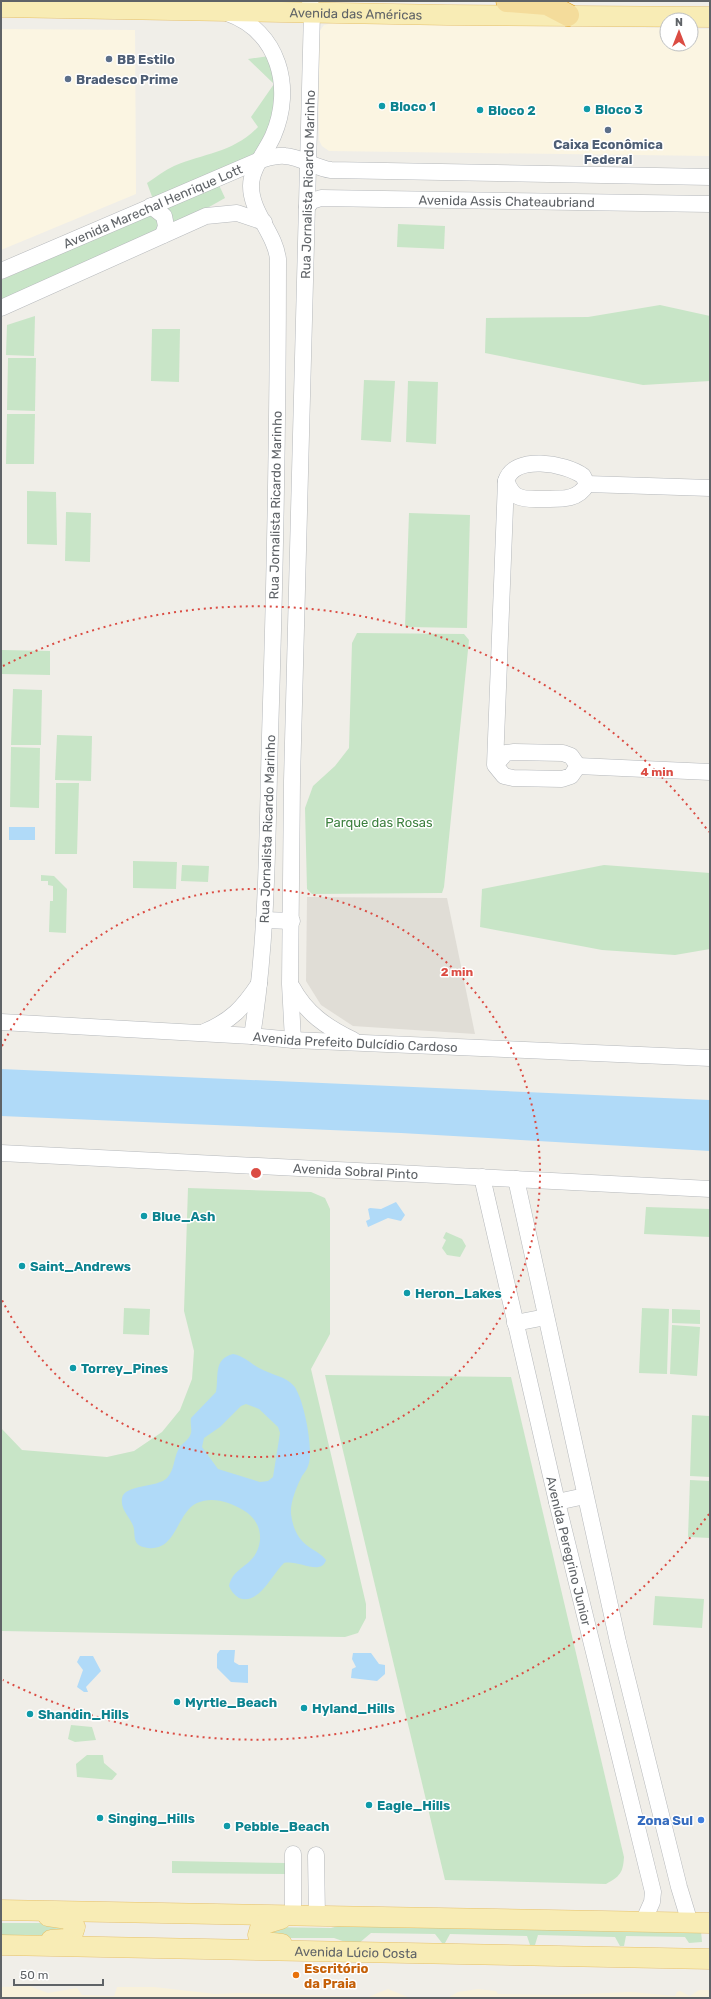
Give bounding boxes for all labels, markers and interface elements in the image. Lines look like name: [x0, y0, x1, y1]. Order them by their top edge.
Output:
street label: Avenida das Américas: [289, 5, 423, 23]
north arrow: [659, 12, 699, 52]
text: N: [675, 16, 683, 29]
place label: BB Estilo: [117, 52, 175, 67]
marker: BB Estilo: [104, 54, 114, 64]
place label: Bradesco Prime: [76, 72, 178, 87]
marker: Bradesco Prime: [63, 74, 73, 84]
street label: Rua Jornalista Ricardo Marinho: [298, 90, 318, 279]
place label: Bloco 1: [390, 99, 436, 114]
marker: Bloco 1: [377, 101, 387, 111]
place label: Bloco 3: [595, 102, 643, 117]
place label: Bloco 2: [488, 103, 536, 118]
marker: Bloco 3: [582, 104, 592, 114]
marker: Bloco 2: [475, 105, 485, 115]
marker: Caixa Econômica Federal: [603, 125, 613, 135]
place label: Caixa Econômica Federal: [553, 137, 663, 167]
street label: Avenida Marechal Henrique Lott: [61, 161, 245, 251]
street label: Avenida Assis Chateaubriand: [418, 193, 595, 210]
street label: Rua Jornalista Ricardo Marinho: [266, 410, 285, 600]
street label: Rua Jornalista Ricardo Marinho: [257, 734, 278, 924]
text: 4 min: [641, 765, 674, 779]
park label: Parque das Rosas: [325, 815, 433, 830]
text: 2 min: [441, 965, 474, 979]
street label: Avenida Prefeito Dulcídio Cardoso: [252, 1029, 458, 1055]
street label: Avenida Sobral Pinto: [293, 1161, 418, 1182]
centre of rings: [249, 1166, 263, 1180]
place label: Blue_Ash: [152, 1209, 215, 1224]
marker: Blue_Ash: [139, 1211, 149, 1221]
place label: Saint_Andrews: [30, 1259, 131, 1274]
marker: Saint_Andrews: [17, 1261, 27, 1271]
place label: Heron_Lakes: [415, 1286, 502, 1301]
marker: Heron_Lakes: [402, 1288, 412, 1298]
place label: Torrey_Pines: [81, 1361, 168, 1376]
marker: Torrey_Pines: [68, 1363, 78, 1373]
street label: Avenida Peregrino Junior: [543, 1475, 594, 1627]
place label: Myrtle_Beach: [185, 1695, 277, 1710]
marker: Myrtle_Beach: [172, 1697, 182, 1707]
place label: Hyland_Hills: [312, 1701, 395, 1716]
marker: Hyland_Hills: [299, 1703, 309, 1713]
place label: Shandin_Hills: [38, 1707, 129, 1722]
marker: Shandin_Hills: [25, 1709, 35, 1719]
place label: Eagle_Hills: [377, 1798, 450, 1813]
marker: Eagle_Hills: [364, 1800, 374, 1810]
place label: Singing_Hills: [108, 1811, 195, 1826]
marker: Singing_Hills: [95, 1813, 105, 1823]
place label: Zona Sul: [637, 1813, 693, 1828]
marker: Zona Sul: [696, 1815, 706, 1825]
place label: Pebble_Beach: [235, 1819, 330, 1834]
marker: Pebble_Beach: [222, 1821, 232, 1831]
street label: Avenida Lúcio Costa: [294, 1944, 417, 1961]
scale bar: [14, 1961, 103, 1987]
place label: Escritório da Praia: [304, 1961, 368, 1991]
text: 50 m: [20, 1968, 48, 1982]
marker: Escritório da Praia: [291, 1970, 301, 1980]

